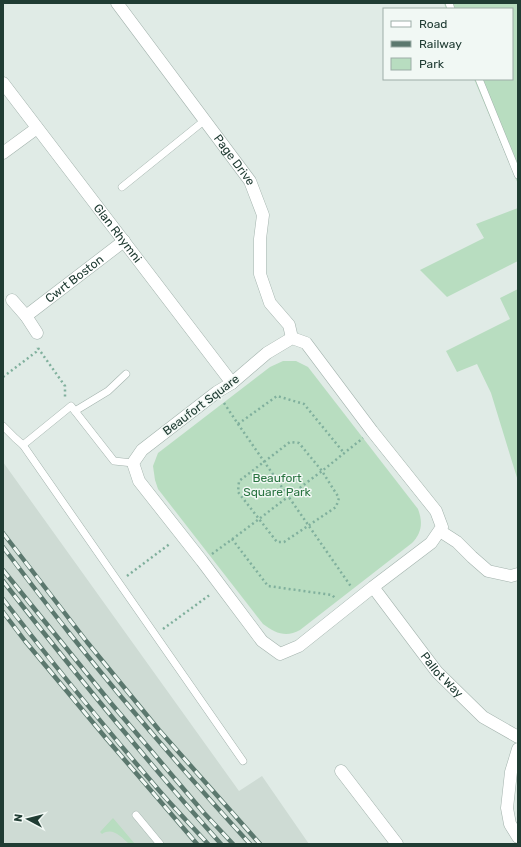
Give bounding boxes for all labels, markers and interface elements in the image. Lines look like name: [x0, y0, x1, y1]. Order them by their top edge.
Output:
legend: [383, 8, 513, 80]
text: Road: [419, 17, 447, 31]
text: Railway: [419, 37, 462, 51]
text: Park: [419, 57, 445, 71]
street label: Page Drive: [211, 132, 258, 187]
street label: Glan Rhymni: [91, 201, 145, 266]
street label: Cwrt Boston: [42, 252, 106, 306]
street label: Beaufort Square: [160, 372, 242, 438]
park label: Beaufort Square Park: [243, 471, 312, 499]
street label: Pallot Way: [418, 649, 466, 701]
north arrow: [8, 799, 48, 839]
text: N: [12, 813, 26, 823]

